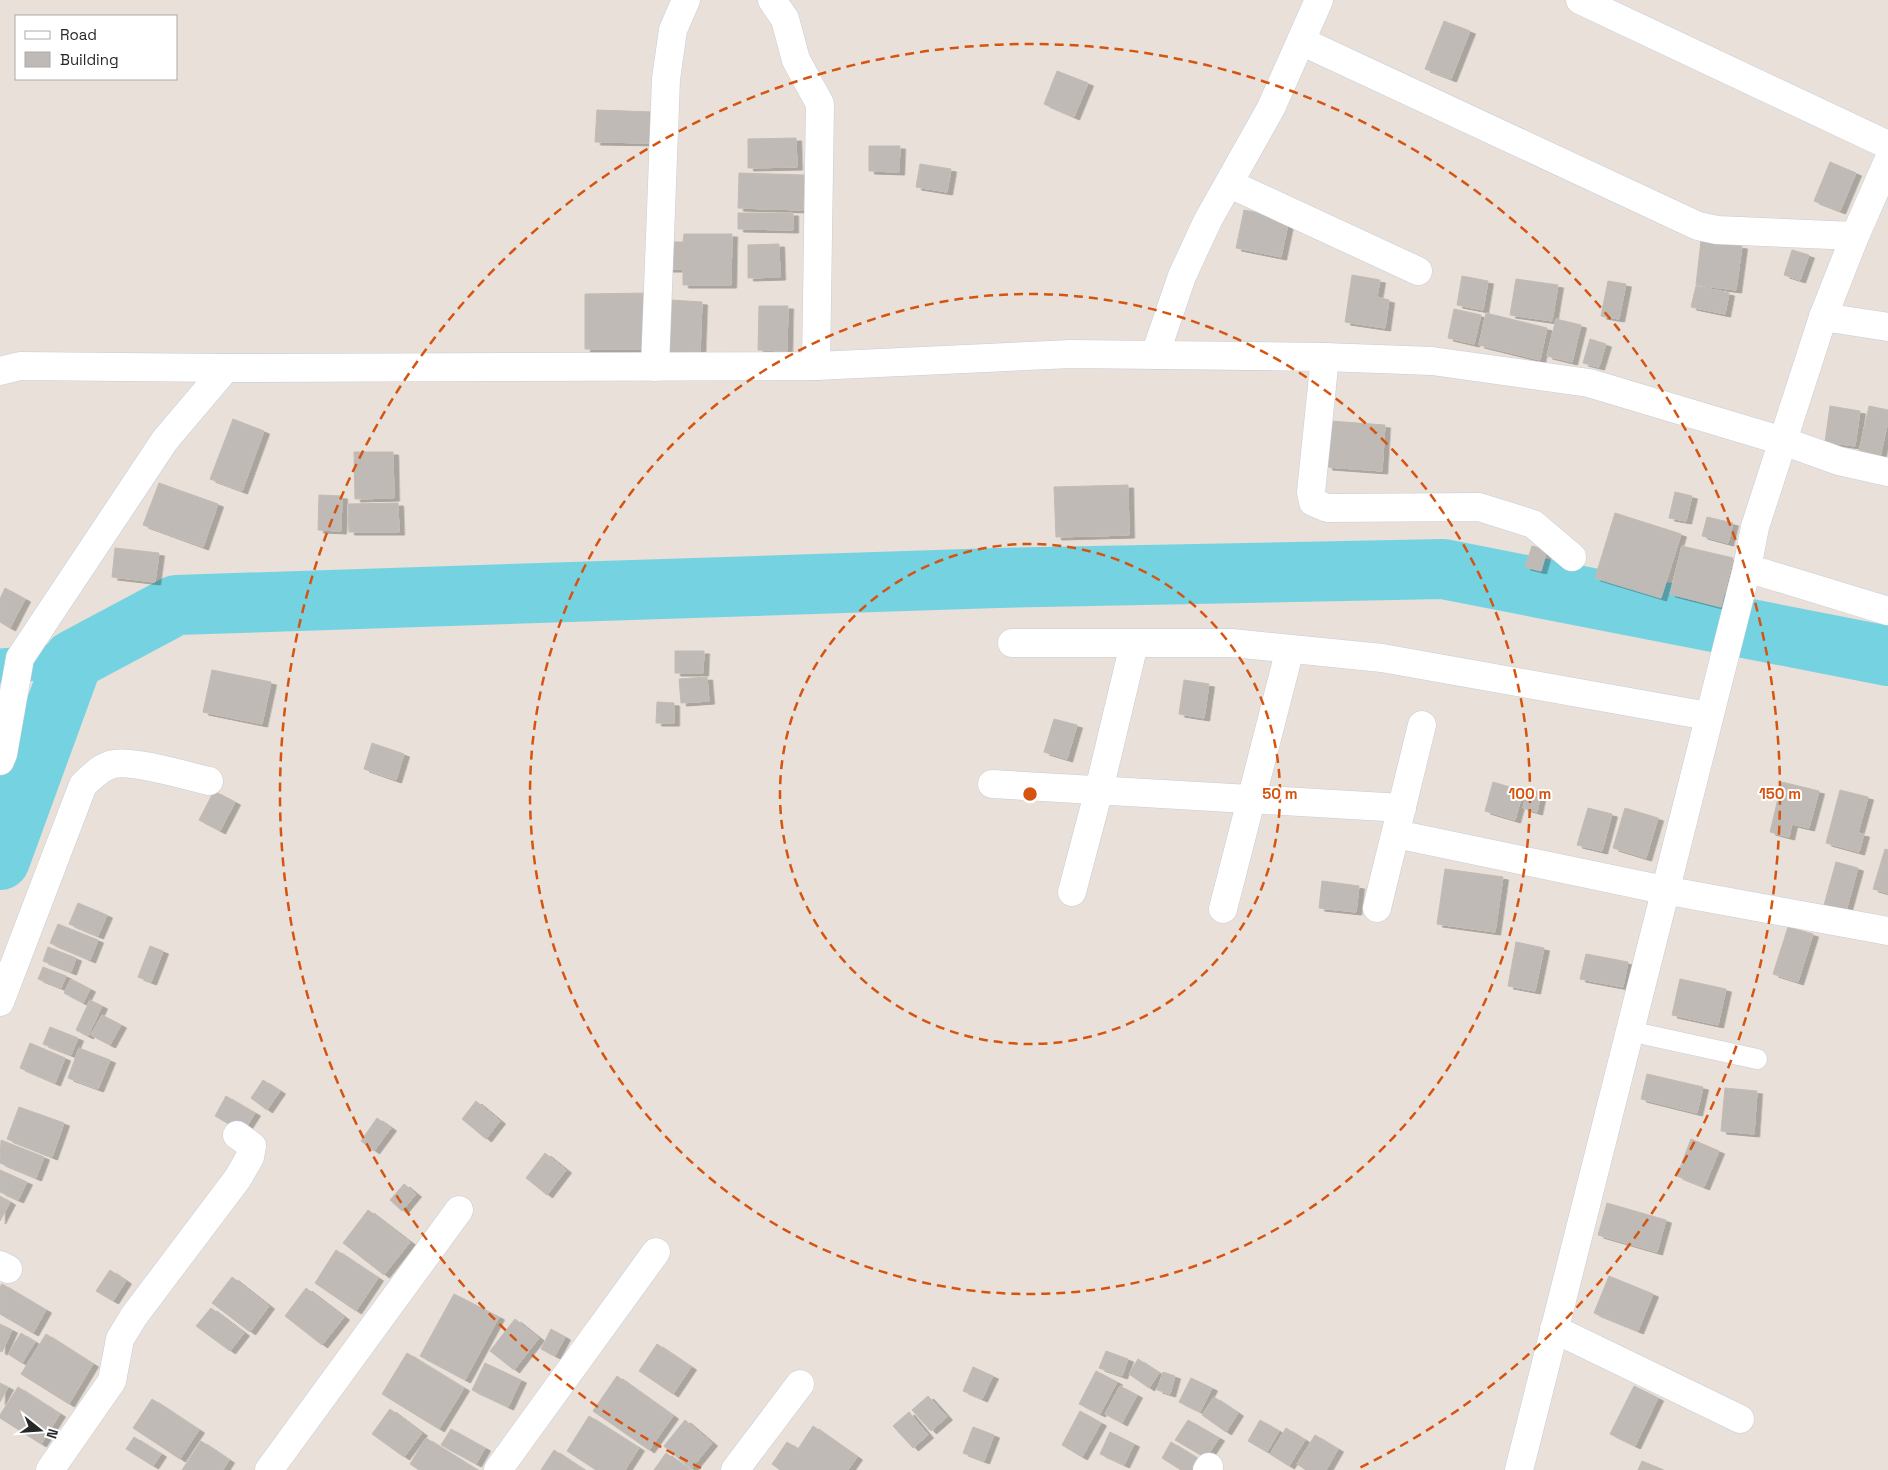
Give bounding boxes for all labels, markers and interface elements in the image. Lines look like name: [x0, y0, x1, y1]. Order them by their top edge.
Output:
legend: [15, 15, 178, 80]
text: Road: [60, 25, 97, 44]
text: Building: [60, 50, 119, 69]
text: 50 m: [1262, 784, 1298, 803]
text: 100 m: [1509, 784, 1551, 803]
text: 150 m: [1759, 784, 1801, 803]
centre of rings: [1021, 785, 1039, 803]
north arrow: [15, 1405, 65, 1455]
text: N: [42, 1427, 62, 1441]

